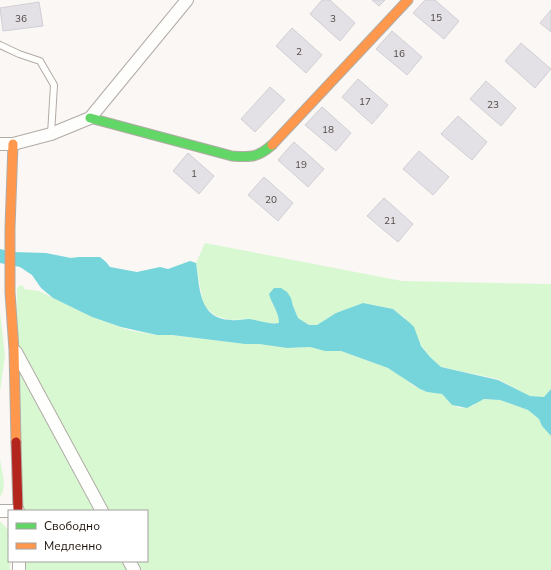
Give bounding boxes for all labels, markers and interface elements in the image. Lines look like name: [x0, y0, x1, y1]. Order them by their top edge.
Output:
house number: 15: [430, 11, 442, 25]
house number: 36: [15, 12, 27, 26]
house number: 3: [330, 12, 336, 26]
house number: 2: [296, 45, 302, 59]
house number: 16: [393, 47, 405, 61]
house number: 17: [359, 95, 371, 109]
house number: 23: [487, 98, 499, 112]
house number: 18: [322, 123, 334, 137]
house number: 19: [295, 158, 307, 172]
house number: 1: [191, 167, 197, 181]
house number: 20: [265, 193, 277, 207]
house number: 21: [384, 214, 396, 228]
legend: [8, 510, 148, 562]
text: Свободно: [44, 518, 100, 534]
text: Медленно: [44, 538, 102, 554]

